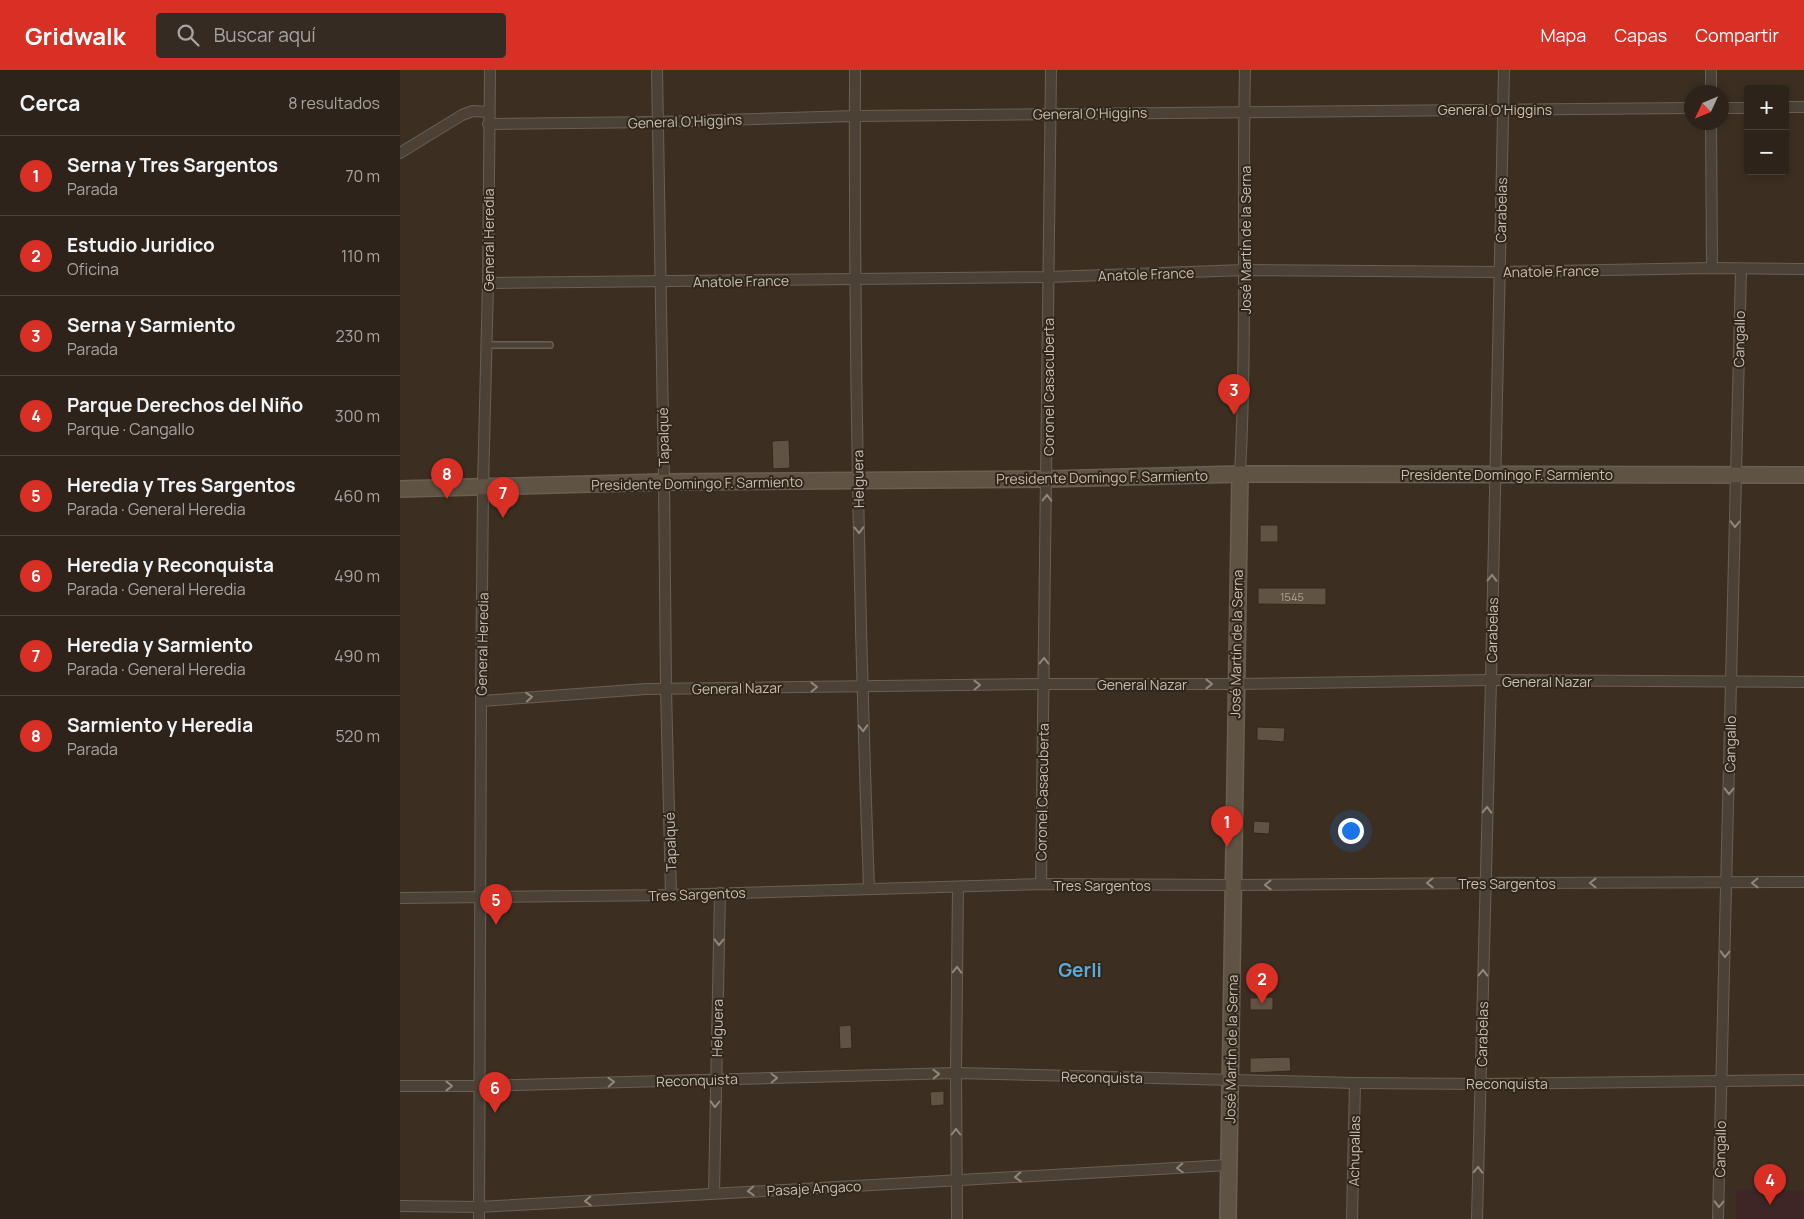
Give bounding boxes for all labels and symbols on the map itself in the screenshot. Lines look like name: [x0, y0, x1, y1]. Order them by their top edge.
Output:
north arrow: [1684, 85, 1729, 130]
street label: General O'Higgins: [1438, 100, 1552, 119]
street label: General O'Higgins: [1033, 103, 1147, 123]
street label: General O'Higgins: [628, 110, 742, 132]
street label: José Martín de la Serna: [1236, 166, 1255, 314]
street label: Carabelas: [1491, 177, 1511, 243]
street label: General Heredia: [479, 188, 498, 292]
street label: Anatole France: [1503, 261, 1599, 281]
street label: Anatole France: [1097, 263, 1195, 285]
street label: Anatole France: [693, 271, 789, 291]
street label: Cangallo: [1729, 310, 1749, 368]
street label: Coronel Casacuberta: [1039, 318, 1058, 456]
pin: 3: [1218, 374, 1250, 415]
street label: Tapalqué: [653, 407, 673, 467]
street label: Helguera: [848, 450, 868, 508]
pin: 8: [431, 458, 463, 499]
street label: Presidente Domingo F. Sarmiento: [1401, 465, 1613, 484]
street label: Presidente Domingo F. Sarmiento: [996, 466, 1208, 488]
street label: Presidente Domingo F. Sarmiento: [591, 472, 803, 494]
pin: 7: [487, 477, 519, 518]
one-way arrow: [1042, 494, 1052, 502]
one-way arrow: [1730, 520, 1740, 528]
one-way arrow: [854, 527, 864, 535]
street label: José Martín de la Serna: [1225, 569, 1247, 719]
one-way arrow: [1487, 574, 1498, 582]
house number: 1545: [1280, 589, 1304, 604]
street label: General Heredia: [472, 592, 492, 696]
street label: Carabelas: [1482, 597, 1502, 663]
one-way arrow: [1039, 656, 1049, 664]
street label: General Nazar: [1502, 672, 1592, 691]
street label: General Nazar: [1097, 675, 1187, 694]
street label: General Nazar: [692, 678, 782, 698]
one-way arrow: [1206, 679, 1213, 689]
one-way arrow: [973, 680, 981, 690]
one-way arrow: [810, 682, 818, 692]
one-way arrow: [526, 692, 534, 703]
street label: Cangallo: [1720, 715, 1740, 773]
street label: Coronel Casacuberta: [1031, 723, 1053, 861]
one-way arrow: [858, 724, 869, 732]
one-way arrow: [1724, 788, 1735, 796]
pin: 1: [1211, 806, 1243, 847]
one-way arrow: [1482, 806, 1493, 814]
street label: Tapalqué: [659, 812, 681, 872]
your location: [1338, 818, 1364, 844]
street label: Tres Sargentos: [1458, 874, 1556, 893]
street label: Tres Sargentos: [1053, 876, 1151, 895]
one-way arrow: [1426, 878, 1434, 888]
one-way arrow: [1589, 878, 1596, 888]
one-way arrow: [1751, 878, 1759, 888]
one-way arrow: [1264, 880, 1272, 890]
street label: Tres Sargentos: [648, 883, 746, 905]
pin: 5: [480, 884, 512, 925]
one-way arrow: [714, 938, 724, 946]
one-way arrow: [1720, 950, 1730, 958]
district label: Gerli: [1058, 957, 1102, 983]
pin: 2: [1246, 963, 1278, 1004]
one-way arrow: [952, 965, 962, 973]
one-way arrow: [1478, 969, 1489, 977]
street label: José Martín de la Serna: [1220, 974, 1242, 1124]
street label: Helguera: [707, 999, 727, 1057]
street label: Carabelas: [1472, 1001, 1492, 1067]
street label: Reconquista: [1061, 1067, 1143, 1087]
street label: Reconquista: [656, 1069, 738, 1091]
one-way arrow: [932, 1069, 940, 1079]
pin: 6: [479, 1072, 511, 1113]
one-way arrow: [770, 1073, 778, 1083]
street label: Reconquista: [1466, 1074, 1548, 1093]
one-way arrow: [607, 1077, 615, 1088]
one-way arrow: [445, 1081, 453, 1091]
one-way arrow: [710, 1101, 720, 1109]
street label: Achupallas: [1344, 1115, 1364, 1187]
street label: Cangallo: [1710, 1120, 1730, 1178]
one-way arrow: [951, 1128, 961, 1136]
one-way arrow: [1176, 1162, 1184, 1173]
pin: 4: [1754, 1164, 1786, 1205]
one-way arrow: [1473, 1166, 1483, 1174]
one-way arrow: [1013, 1172, 1021, 1183]
street label: Pasaje Angaco: [766, 1176, 862, 1200]
one-way arrow: [746, 1186, 754, 1197]
one-way arrow: [584, 1195, 592, 1206]
one-way arrow: [1713, 1200, 1724, 1208]

